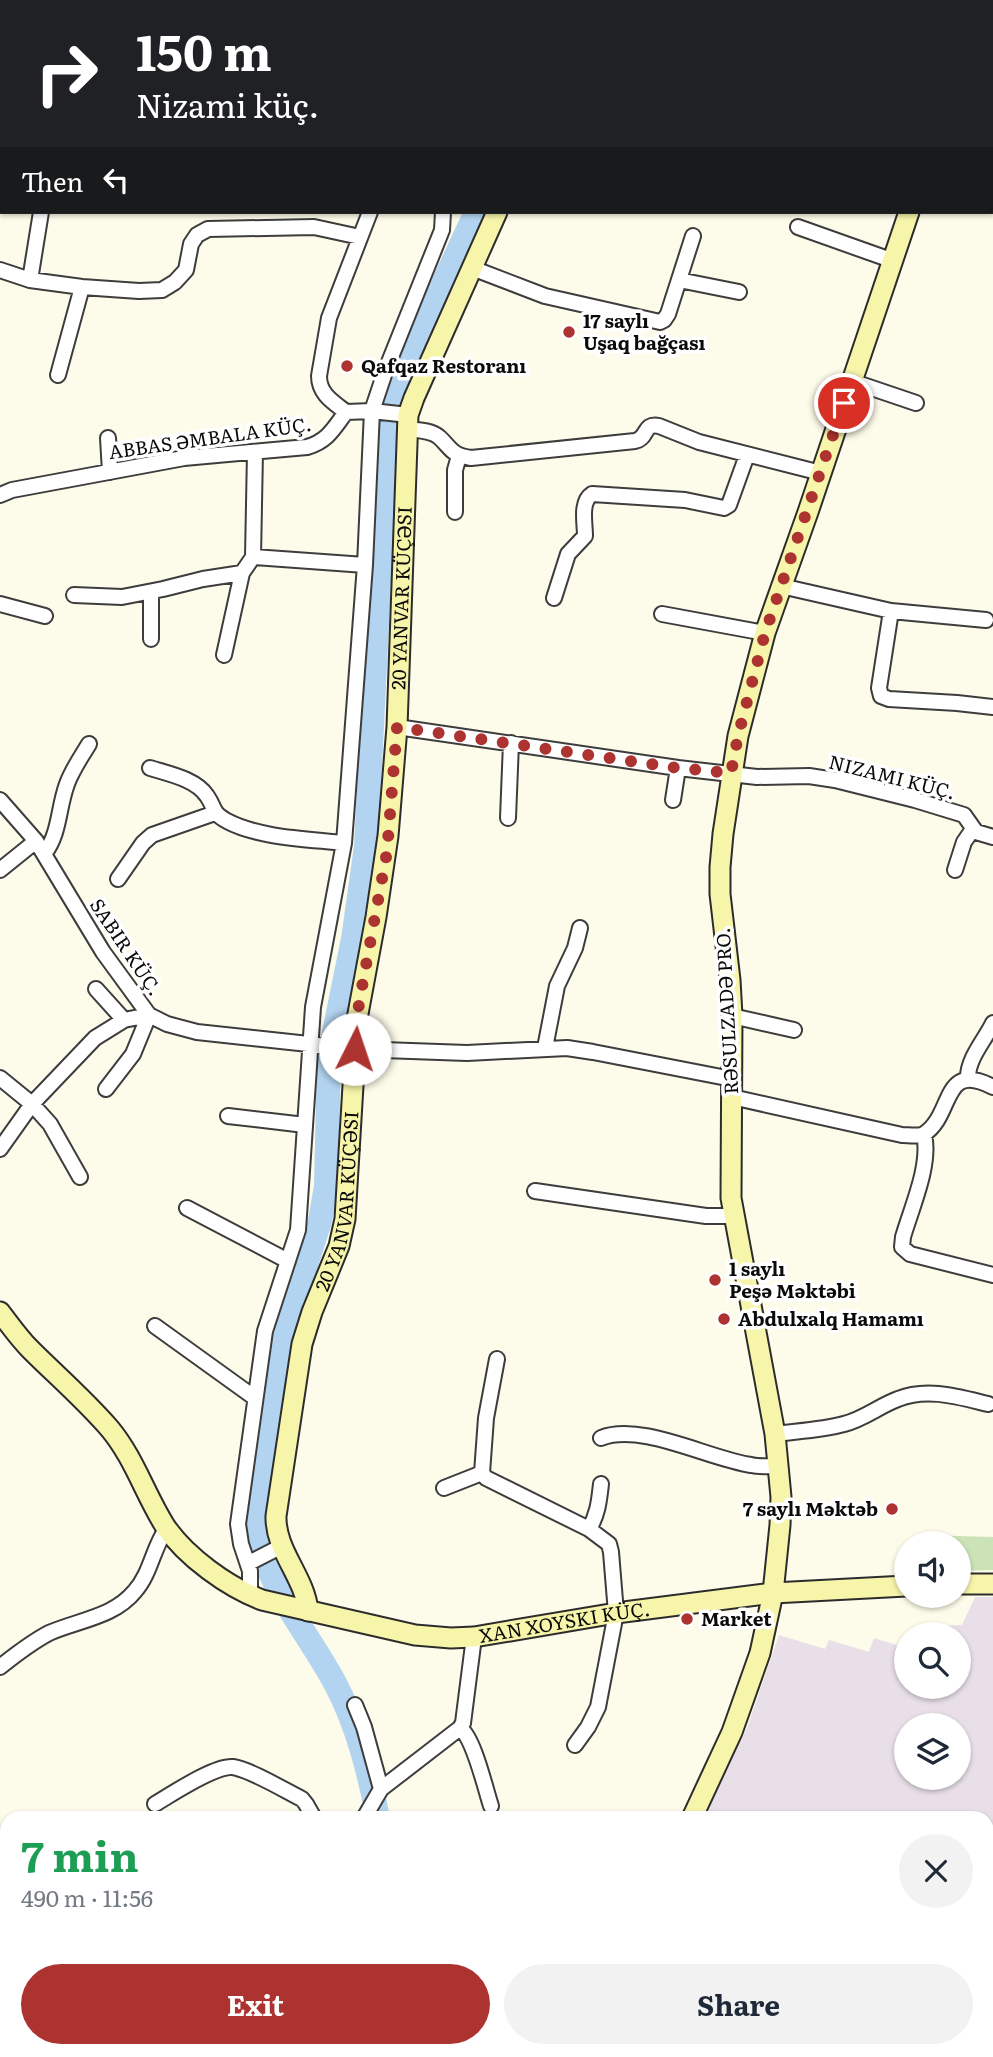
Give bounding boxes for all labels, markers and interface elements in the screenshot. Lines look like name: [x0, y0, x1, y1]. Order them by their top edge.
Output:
text: 150 m: [136, 13, 272, 86]
icon: right: [21, 28, 112, 119]
text: Nizami küç.: [136, 80, 319, 128]
text: Then: [21, 161, 83, 200]
icon: left: [97, 161, 135, 199]
place label: 17 saylı Uşaq bağçası: [583, 306, 706, 356]
marker: 17 saylı Uşaq bağçası: [561, 324, 577, 340]
place label: Qafqaz Restoranı: [361, 351, 526, 379]
marker: Qafqaz Restoranı: [339, 358, 355, 374]
pin: [814, 373, 874, 433]
icon: arrive: [825, 384, 863, 422]
street label: ABBAS ƏMBALA KÜÇ.: [107, 409, 313, 465]
street label: 20 YANVAR KÜÇƏSI: [383, 506, 418, 690]
street label: NIZAMI KÜÇ.: [826, 747, 958, 805]
street label: SABIR KÜÇ.: [84, 892, 170, 1001]
street label: RƏSULZADƏ PRO.: [708, 927, 744, 1095]
position arrow: [318, 1012, 392, 1086]
street label: 20 YANVAR KÜÇƏSI: [307, 1110, 364, 1295]
place label: 1 saylı Peşə Məktəbi: [729, 1254, 856, 1304]
marker: 1 saylı Peşə Məktəbi: [707, 1272, 723, 1288]
place label: Abdulxalq Hamamı: [738, 1304, 924, 1332]
marker: Abdulxalq Hamamı: [716, 1311, 732, 1327]
place label: 7 saylı Məktəb: [743, 1494, 878, 1522]
marker: 7 saylı Məktəb: [884, 1501, 900, 1517]
map controls: [894, 1531, 971, 1790]
button: sound: [894, 1531, 971, 1608]
street label: XAN XOYSKI KÜÇ.: [477, 1594, 651, 1649]
place label: Market: [701, 1604, 772, 1632]
marker: Market: [679, 1611, 695, 1627]
button: search: [894, 1622, 971, 1699]
button: layers: [894, 1713, 971, 1790]
text: 7 min: [21, 1823, 139, 1885]
button: close: [899, 1834, 973, 1908]
text: 490 m · 11:56: [21, 1880, 153, 1914]
button: Exit: [21, 1964, 490, 2044]
button: Share: [504, 1964, 973, 2044]

